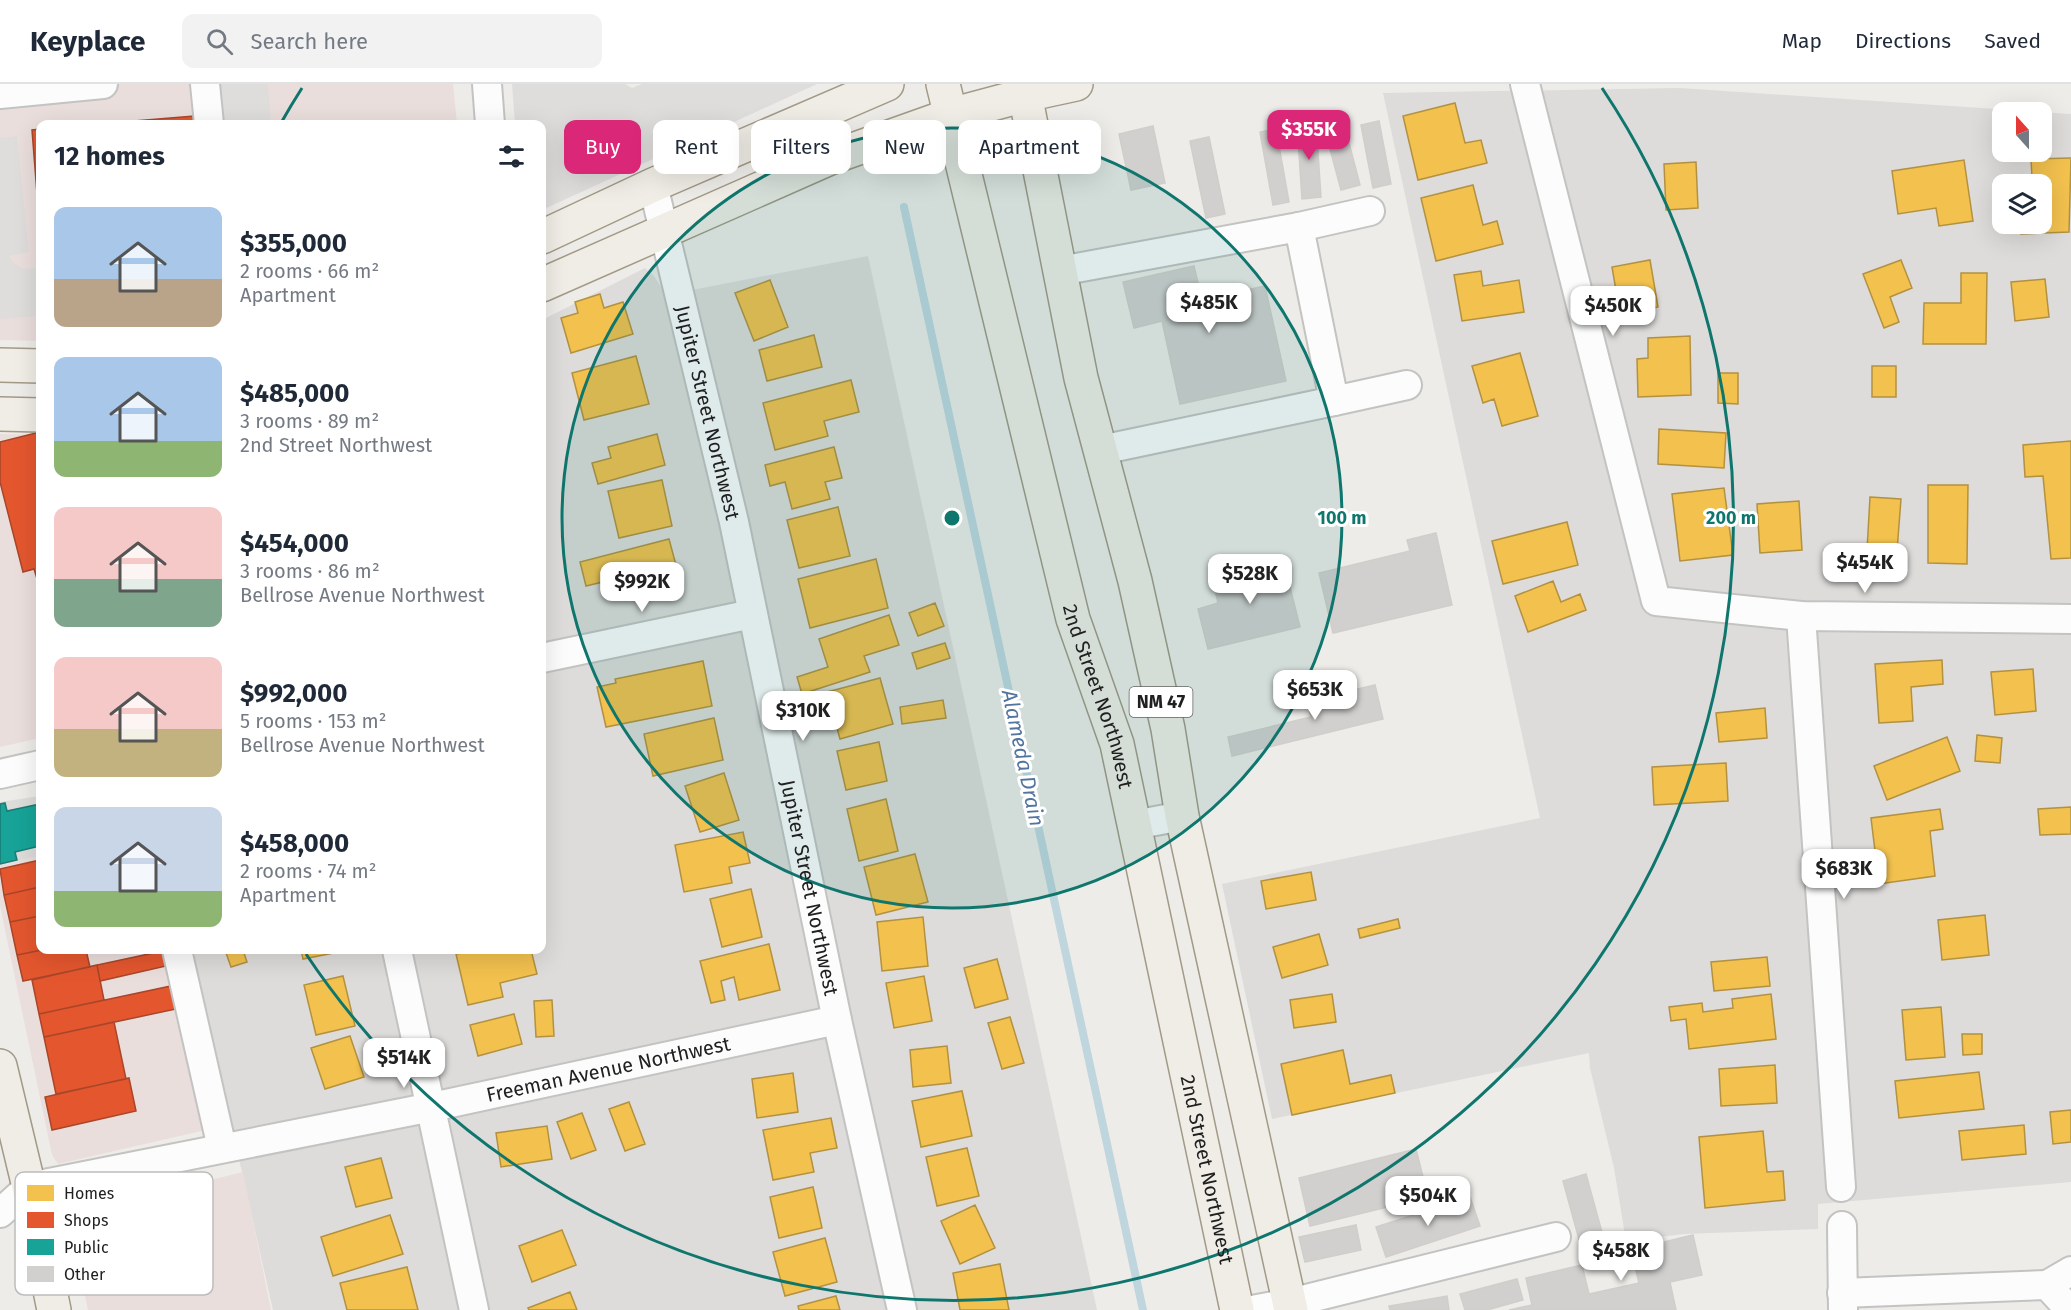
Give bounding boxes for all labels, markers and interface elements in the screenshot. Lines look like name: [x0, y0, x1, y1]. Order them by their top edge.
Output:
search box: [182, 14, 602, 68]
text: Keyplace: [30, 25, 146, 58]
icon: search: [203, 25, 236, 58]
text: Search here: [251, 28, 368, 55]
text: Map: [1782, 28, 1822, 54]
text: Directions: [1855, 28, 1951, 54]
text: Saved: [1984, 28, 2041, 54]
north arrow: [1992, 102, 2052, 162]
map controls: [1992, 102, 2052, 234]
pin: $355K: [1267, 110, 1351, 161]
text: $355K: [1281, 117, 1337, 141]
chip: Buy: [564, 120, 641, 174]
chip: Rent: [653, 120, 739, 174]
chip: Filters: [751, 120, 851, 174]
chip: New: [863, 120, 946, 174]
chip: Apartment: [958, 120, 1101, 174]
icon: filters: [495, 140, 528, 173]
text: 12 homes: [54, 141, 165, 172]
button: layers: [1992, 174, 2052, 234]
text: $355,000: [240, 228, 347, 259]
icon: home: [102, 231, 174, 303]
text: 2 rooms · 66 m²: [240, 259, 379, 283]
text: Apartment: [240, 283, 336, 307]
pin: $485K: [1167, 283, 1251, 334]
pin: $450K: [1571, 286, 1655, 337]
text: $485K: [1180, 290, 1238, 314]
text: $450K: [1584, 293, 1642, 317]
street label: Jupiter Street Northwest: [670, 303, 745, 523]
text: $485,000: [240, 378, 350, 409]
icon: home: [102, 381, 174, 453]
text: 3 rooms · 89 m²: [240, 409, 379, 433]
text: 2nd Street Northwest: [240, 433, 432, 457]
text: 100 m: [1318, 507, 1366, 529]
text: 200 m: [1706, 507, 1756, 529]
centre of rings: [942, 508, 962, 528]
text: $454,000: [240, 528, 349, 559]
icon: home: [102, 531, 174, 603]
pin: $454K: [1823, 543, 1907, 594]
text: $454K: [1837, 550, 1893, 574]
pin: $528K: [1208, 554, 1292, 605]
text: 3 rooms · 86 m²: [240, 559, 380, 583]
text: $528K: [1222, 561, 1278, 585]
pin: $992K: [600, 562, 684, 613]
text: $992K: [614, 569, 670, 593]
text: Bellrose Avenue Northwest: [240, 583, 485, 607]
street label: 2nd Street Northwest: [1058, 602, 1138, 791]
pin: $653K: [1273, 670, 1357, 721]
text: $653K: [1287, 677, 1343, 701]
text: $992,000: [240, 678, 347, 709]
icon: home: [102, 681, 174, 753]
water label: Alameda Drain: [996, 686, 1050, 829]
road number: NM 47: [1130, 687, 1192, 717]
pin: $310K: [761, 691, 845, 742]
text: $310K: [776, 698, 830, 722]
text: 5 rooms · 153 m²: [240, 709, 387, 733]
text: Bellrose Avenue Northwest: [240, 733, 485, 757]
street label: Jupiter Street Northwest: [776, 778, 844, 998]
text: $458,000: [240, 828, 349, 859]
icon: home: [102, 831, 174, 903]
pin: $683K: [1802, 849, 1886, 900]
text: $683K: [1816, 856, 1872, 880]
text: 2 rooms · 74 m²: [240, 859, 377, 883]
text: Apartment: [240, 883, 336, 907]
street label: Freeman Avenue Northwest: [484, 1031, 733, 1107]
pin: $514K: [362, 1038, 446, 1089]
text: $514K: [377, 1045, 431, 1069]
street label: 2nd Street Northwest: [1176, 1073, 1239, 1267]
legend: [15, 1172, 213, 1295]
pin: $504K: [1386, 1176, 1470, 1227]
text: $504K: [1399, 1183, 1457, 1207]
text: Homes: [64, 1184, 114, 1203]
text: Shops: [64, 1211, 108, 1230]
pin: $458K: [1579, 1231, 1663, 1282]
text: Public: [64, 1238, 109, 1257]
text: $458K: [1592, 1238, 1650, 1262]
text: Other: [64, 1265, 106, 1284]

